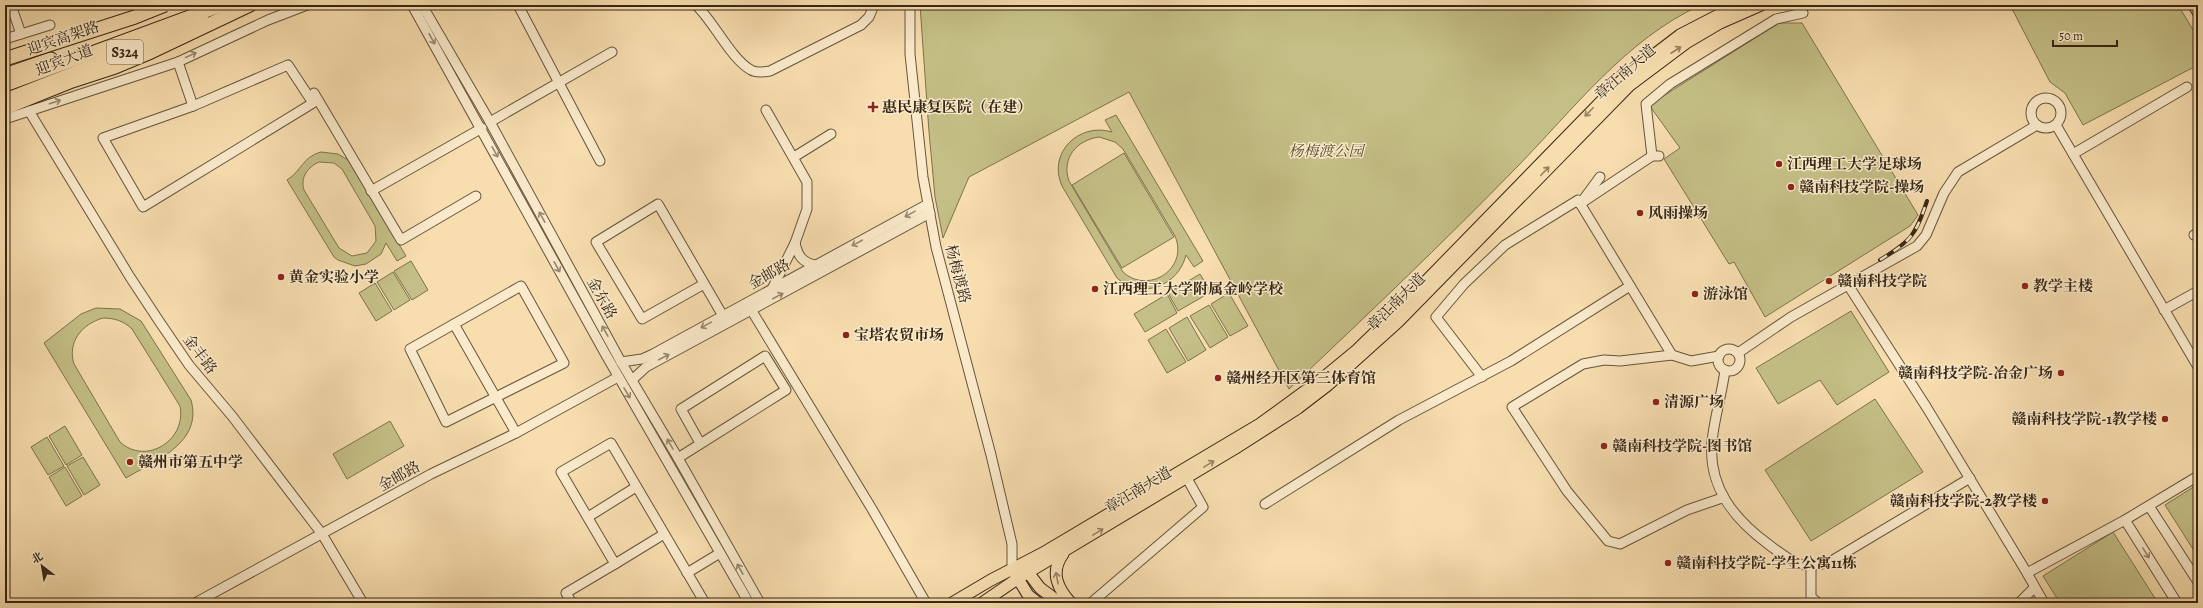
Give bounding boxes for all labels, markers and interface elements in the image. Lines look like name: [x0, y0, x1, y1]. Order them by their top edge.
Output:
street label: 迎宾高架路: [24, 16, 102, 60]
scale bar: [2053, 22, 2117, 48]
text: 50 m: [2059, 28, 2083, 44]
one-way arrow: [428, 33, 436, 45]
street label: 迎宾大道: [32, 40, 96, 80]
road number: S324: [107, 40, 143, 64]
street label: 章江南大道: [1590, 40, 1660, 104]
one-way arrow: [1670, 46, 1681, 54]
one-way arrow: [185, 51, 197, 58]
place label: 惠民康复医院（在建）: [882, 97, 1032, 117]
one-way arrow: [49, 98, 62, 105]
marker: 惠民康复医院（在建）: [867, 101, 879, 113]
one-way arrow: [1584, 107, 1594, 117]
park label: 杨梅渡公园: [1288, 141, 1365, 161]
one-way arrow: [492, 146, 499, 158]
place label: 江西理工大学足球场: [1787, 154, 1922, 174]
marker: 江西理工大学足球场: [1774, 159, 1784, 169]
one-way arrow: [1540, 166, 1549, 176]
place label: 赣南科技学院-操场: [1799, 177, 1924, 197]
marker: 赣南科技学院-操场: [1786, 182, 1796, 192]
place label: 风雨操场: [1648, 203, 1708, 223]
marker: 风雨操场: [1635, 208, 1645, 218]
one-way arrow: [538, 211, 545, 223]
one-way arrow: [904, 211, 916, 219]
one-way arrow: [851, 240, 863, 247]
street label: 杨梅渡路: [941, 242, 975, 306]
street label: 金邮路: [744, 254, 794, 294]
one-way arrow: [554, 260, 562, 272]
place label: 黄金实验小学: [289, 267, 379, 287]
street label: 章江南大道: [1362, 268, 1430, 336]
place label: 赣南科技学院: [1837, 271, 1927, 291]
marker: 黄金实验小学: [276, 272, 286, 282]
street label: 金东路: [582, 273, 622, 323]
marker: 赣南科技学院: [1824, 276, 1834, 286]
place label: 教学主楼: [2033, 276, 2093, 296]
place label: 江西理工大学附属金岭学校: [1103, 279, 1284, 299]
marker: 教学主楼: [2020, 281, 2030, 291]
marker: 江西理工大学附属金岭学校: [1090, 284, 1100, 294]
place label: 游泳馆: [1703, 284, 1748, 304]
marker: 游泳馆: [1690, 289, 1700, 299]
one-way arrow: [772, 292, 784, 299]
one-way arrow: [700, 322, 712, 329]
one-way arrow: [600, 325, 608, 337]
place label: 宝塔农贸市场: [854, 325, 944, 345]
street label: 金丰路: [178, 330, 222, 378]
marker: 宝塔农贸市场: [841, 330, 851, 340]
one-way arrow: [657, 353, 669, 361]
place label: 赣南科技学院-冶金广场: [1898, 363, 2053, 383]
place label: 赣州经开区第三体育馆: [1226, 368, 1376, 388]
marker: 赣南科技学院-冶金广场: [2056, 368, 2066, 378]
marker: 赣州经开区第三体育馆: [1213, 373, 1223, 383]
one-way arrow: [624, 386, 632, 398]
place label: 清源广场: [1664, 392, 1724, 412]
marker: 清源广场: [1651, 397, 1661, 407]
place label: 赣南科技学院-1教学楼: [2011, 409, 2157, 429]
marker: 赣南科技学院-1教学楼: [2160, 414, 2170, 424]
place label: 赣南科技学院-图书馆: [1612, 436, 1752, 456]
one-way arrow: [665, 438, 673, 450]
marker: 赣南科技学院-图书馆: [1599, 441, 1609, 451]
place label: 赣州市第五中学: [138, 452, 243, 472]
street label: 金邮路: [374, 456, 424, 496]
marker: 赣州市第五中学: [125, 457, 135, 467]
one-way arrow: [1203, 460, 1215, 468]
street label: 章江南大道: [1101, 462, 1175, 518]
place label: 赣南科技学院-2教学楼: [1889, 491, 2037, 511]
marker: 赣南科技学院-2教学楼: [2040, 496, 2050, 506]
one-way arrow: [1092, 527, 1104, 535]
north arrow: [22, 546, 62, 586]
one-way arrow: [2142, 547, 2150, 558]
text: 北: [29, 549, 46, 567]
place label: 赣南科技学院-学生公寓11栋: [1676, 553, 1857, 573]
marker: 赣南科技学院-学生公寓11栋: [1663, 558, 1673, 568]
one-way arrow: [736, 563, 744, 575]
one-way arrow: [1052, 572, 1060, 585]

